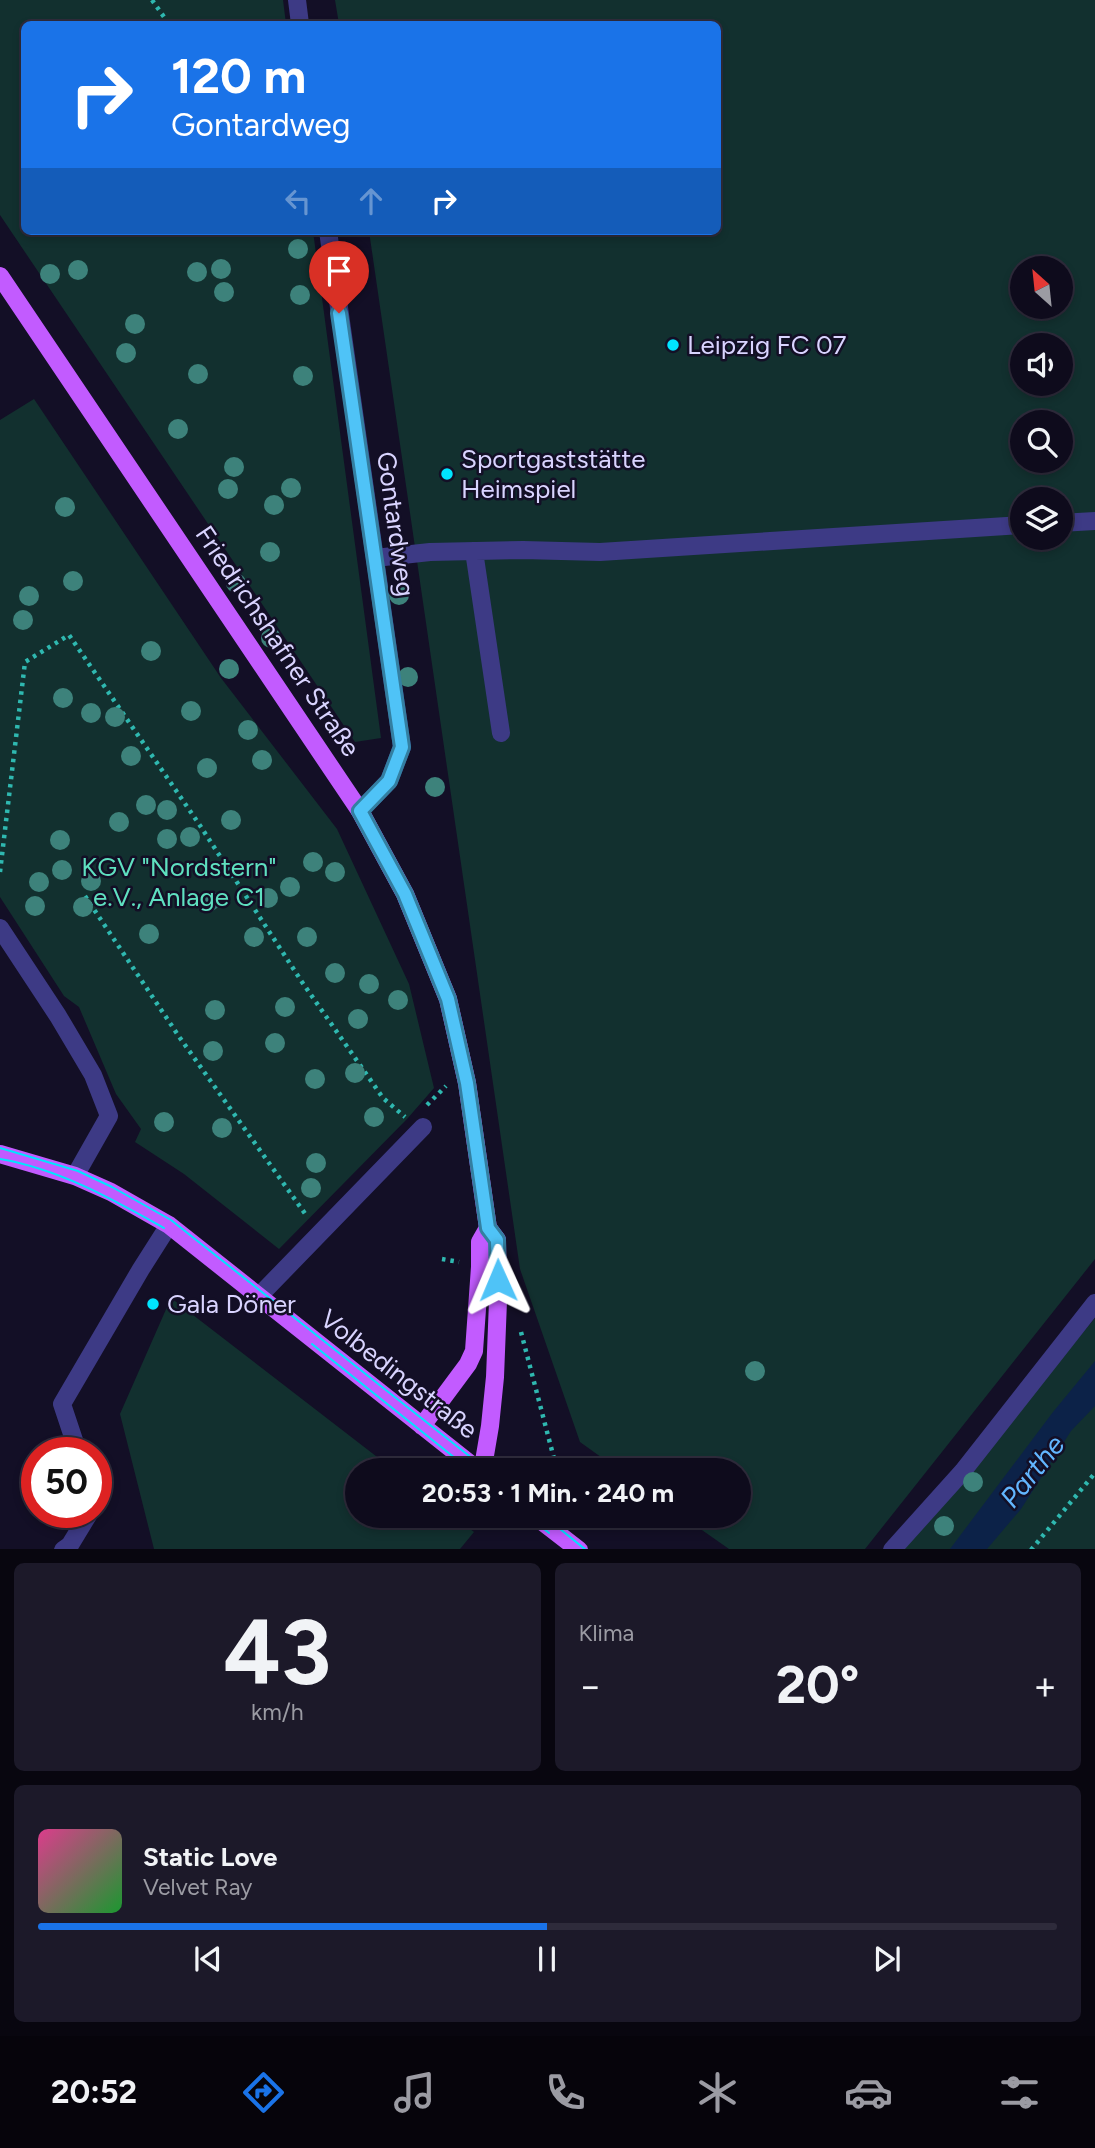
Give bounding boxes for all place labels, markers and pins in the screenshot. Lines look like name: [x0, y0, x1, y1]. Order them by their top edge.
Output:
pin: [309, 241, 369, 313]
place label: Leipzig FC 07: [687, 329, 847, 361]
marker: Leipzig FC 07: [665, 337, 681, 353]
place label: Sportgaststätte Heimspiel: [461, 443, 645, 505]
marker: Sportgaststätte Heimspiel: [439, 466, 455, 482]
place label: Gala Döner: [167, 1288, 296, 1320]
marker: Gala Döner: [145, 1296, 161, 1312]

